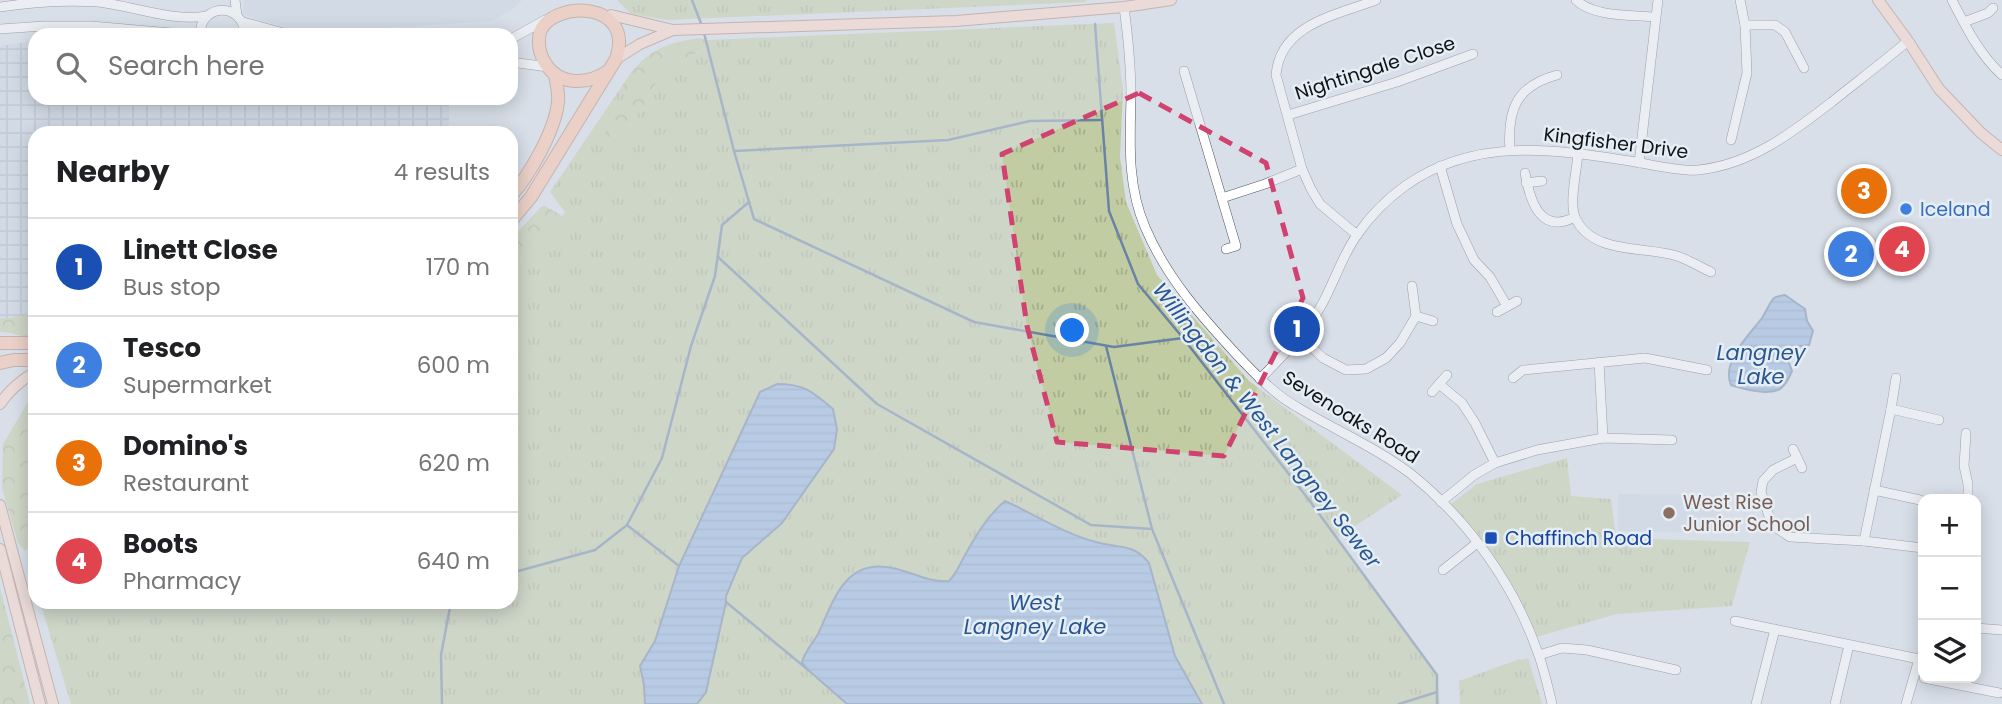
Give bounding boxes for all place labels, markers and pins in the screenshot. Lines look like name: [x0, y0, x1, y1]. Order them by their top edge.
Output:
pin: 3: [1841, 165, 1887, 217]
place label: Iceland: [1920, 196, 1991, 223]
marker: Iceland: [1898, 201, 1914, 217]
pin: 4: [1879, 223, 1925, 275]
pin: 2: [1828, 228, 1874, 280]
pin: 1: [1274, 303, 1320, 355]
place label: West Rise Junior School: [1683, 489, 1810, 538]
marker: West Rise Junior School: [1661, 505, 1677, 521]
place label: Chaffinch Road: [1505, 525, 1652, 552]
marker: Chaffinch Road: [1483, 530, 1499, 546]

